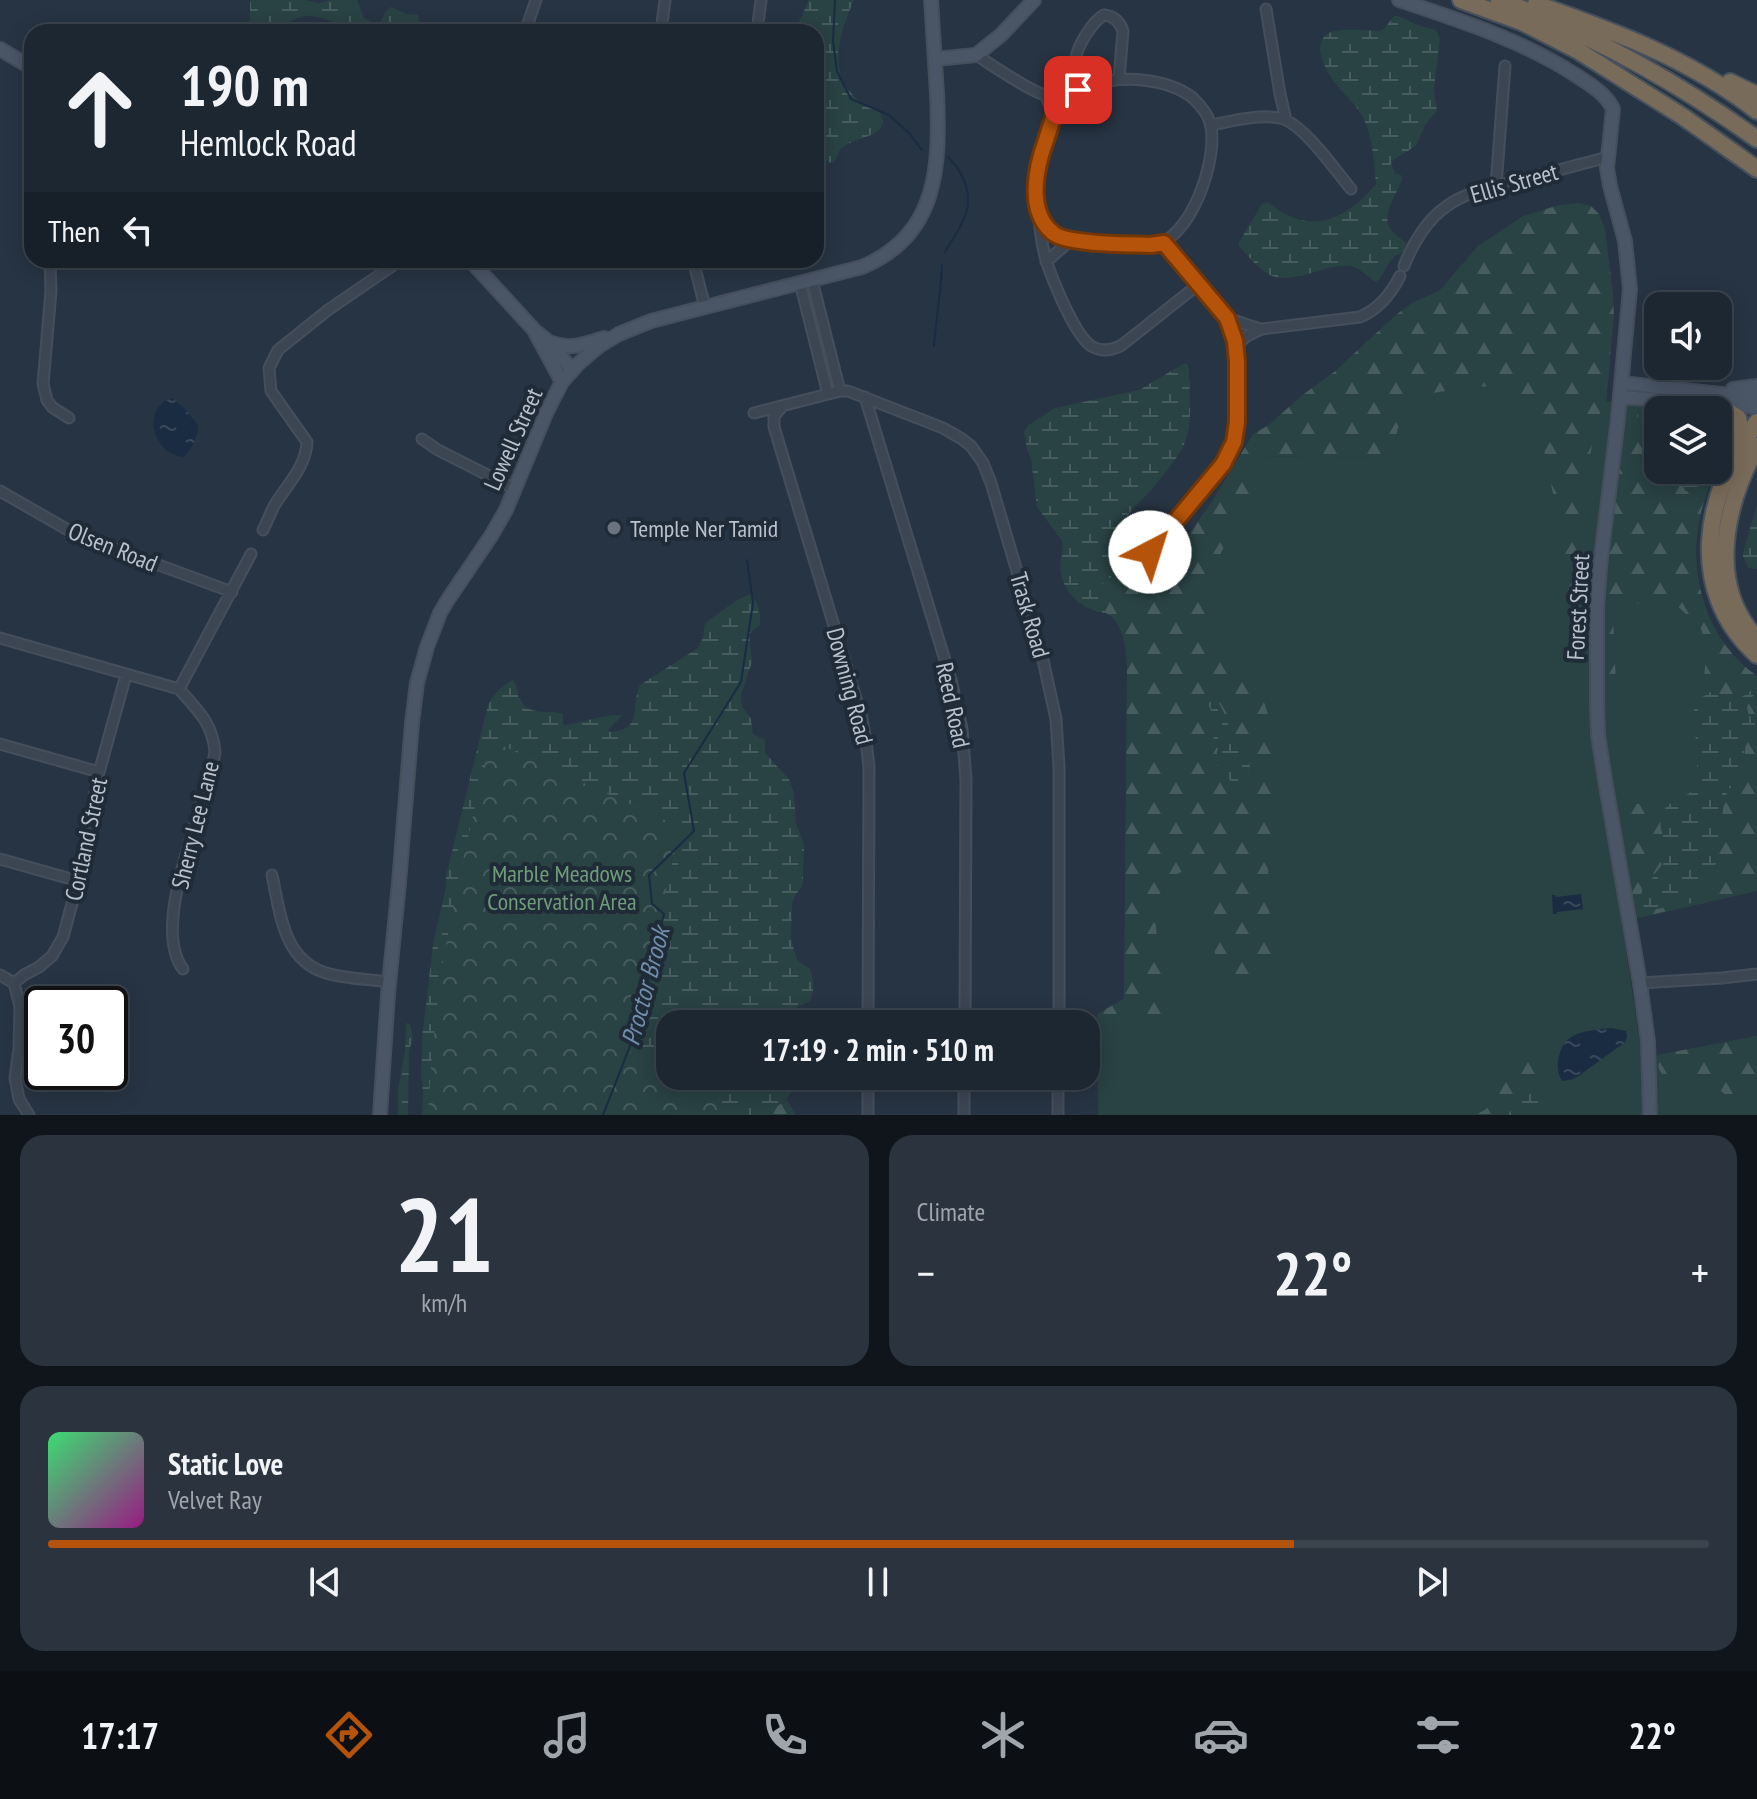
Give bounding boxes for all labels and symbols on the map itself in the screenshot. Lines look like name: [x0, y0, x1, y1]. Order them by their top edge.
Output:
pin: [1044, 56, 1112, 124]
street label: Ellis Street: [1467, 156, 1562, 210]
street label: Lowell Street: [477, 383, 549, 495]
position arrow: [1108, 510, 1192, 594]
place label: Temple Ner Tamid: [630, 513, 778, 544]
street label: Olsen Road: [64, 515, 162, 579]
marker: Temple Ner Tamid: [605, 519, 623, 537]
street label: Forest Street: [1560, 553, 1596, 661]
street label: Trask Road: [1003, 569, 1057, 661]
street label: Downing Road: [820, 624, 880, 748]
street label: Reed Road: [929, 659, 977, 751]
street label: Sherry Lee Lane: [164, 758, 226, 892]
street label: Cortland Street: [58, 774, 114, 904]
park label: Marble Meadows Conservation Area: [487, 858, 637, 917]
water label: Proctor Brook: [613, 920, 677, 1049]
speed limit sign: 30: [24, 986, 128, 1090]

